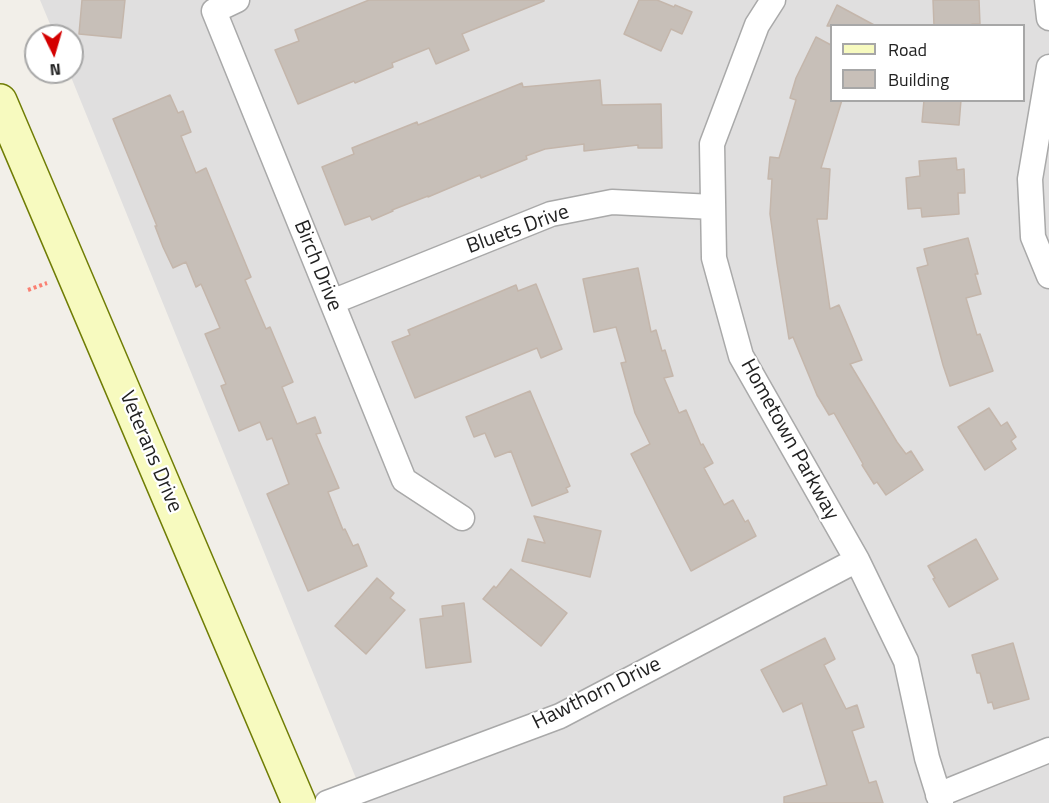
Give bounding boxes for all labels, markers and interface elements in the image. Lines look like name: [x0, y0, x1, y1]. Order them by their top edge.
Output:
north arrow: [24, 24, 84, 84]
legend: [830, 24, 1025, 102]
text: Road: [888, 36, 927, 63]
text: N: [49, 58, 62, 82]
text: Building: [888, 66, 949, 93]
street label: Bluets Drive: [463, 200, 573, 260]
street label: Birch Drive: [287, 217, 347, 315]
street label: Hometown Parkway: [734, 355, 844, 525]
street label: Veterans Drive: [113, 387, 187, 517]
street label: Hawthorn Drive: [529, 652, 665, 736]

